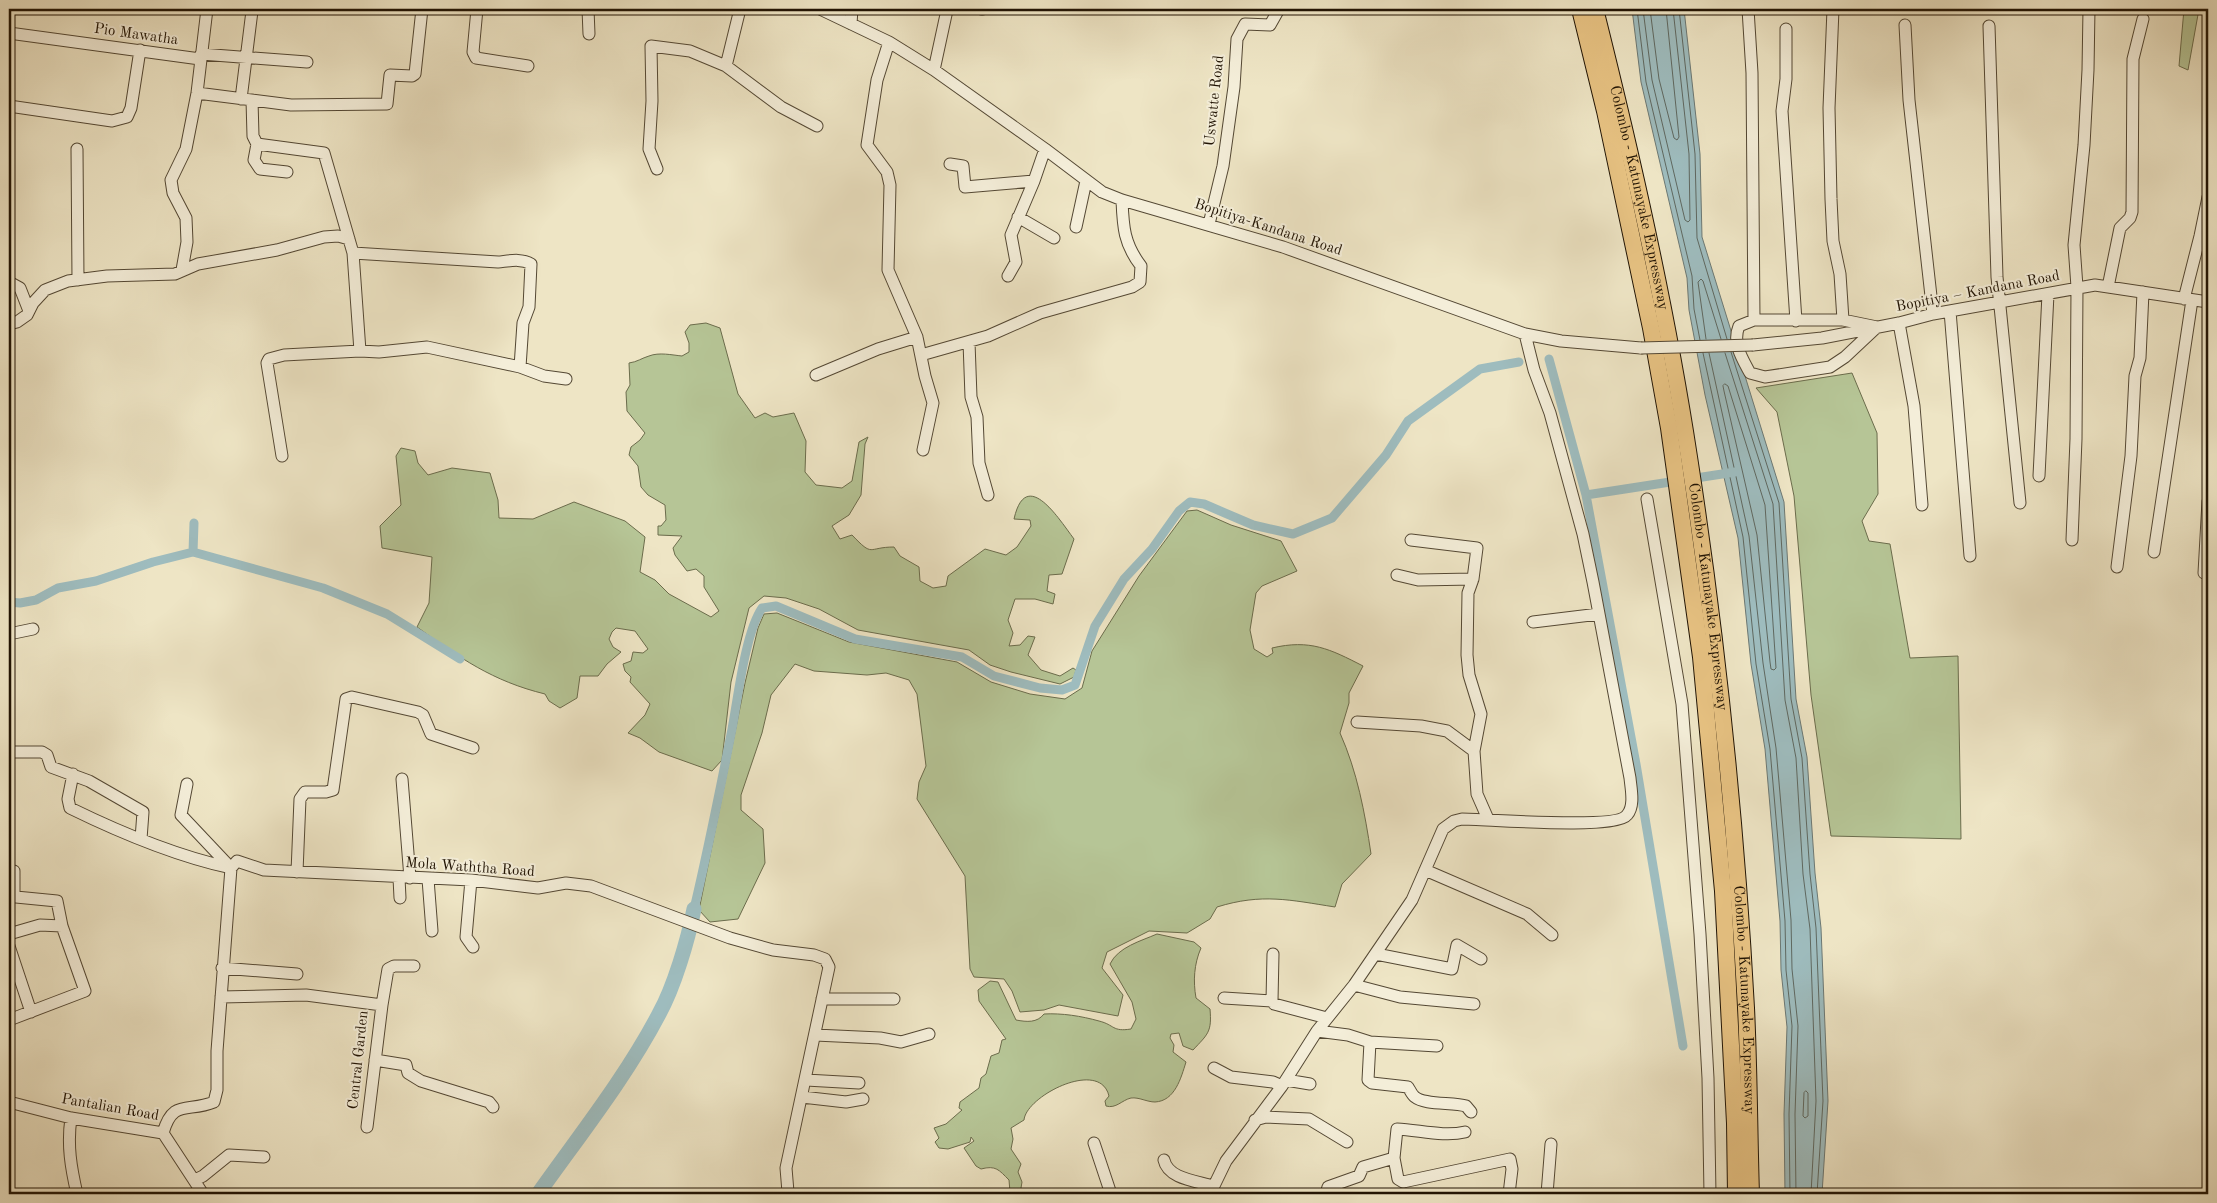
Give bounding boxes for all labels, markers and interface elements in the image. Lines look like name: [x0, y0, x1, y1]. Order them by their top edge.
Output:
street label: Pio Mawatha: [93, 22, 180, 48]
street label: Uswatte Road: [1203, 54, 1227, 147]
street label: Colombo - Katunayake Expressway: [1607, 84, 1671, 312]
street label: Bopitiya-Kandana Road: [1192, 197, 1344, 259]
street label: Bopitiya – Kandana Road: [1895, 269, 2061, 315]
street label: Colombo - Katunayake Expressway: [1686, 482, 1730, 712]
street label: Mola Waththa Road: [405, 856, 535, 880]
street label: Colombo - Katunayake Expressway: [1731, 885, 1757, 1115]
street label: Central Garden: [346, 1010, 372, 1110]
street label: Pantalian Road: [60, 1092, 160, 1124]

